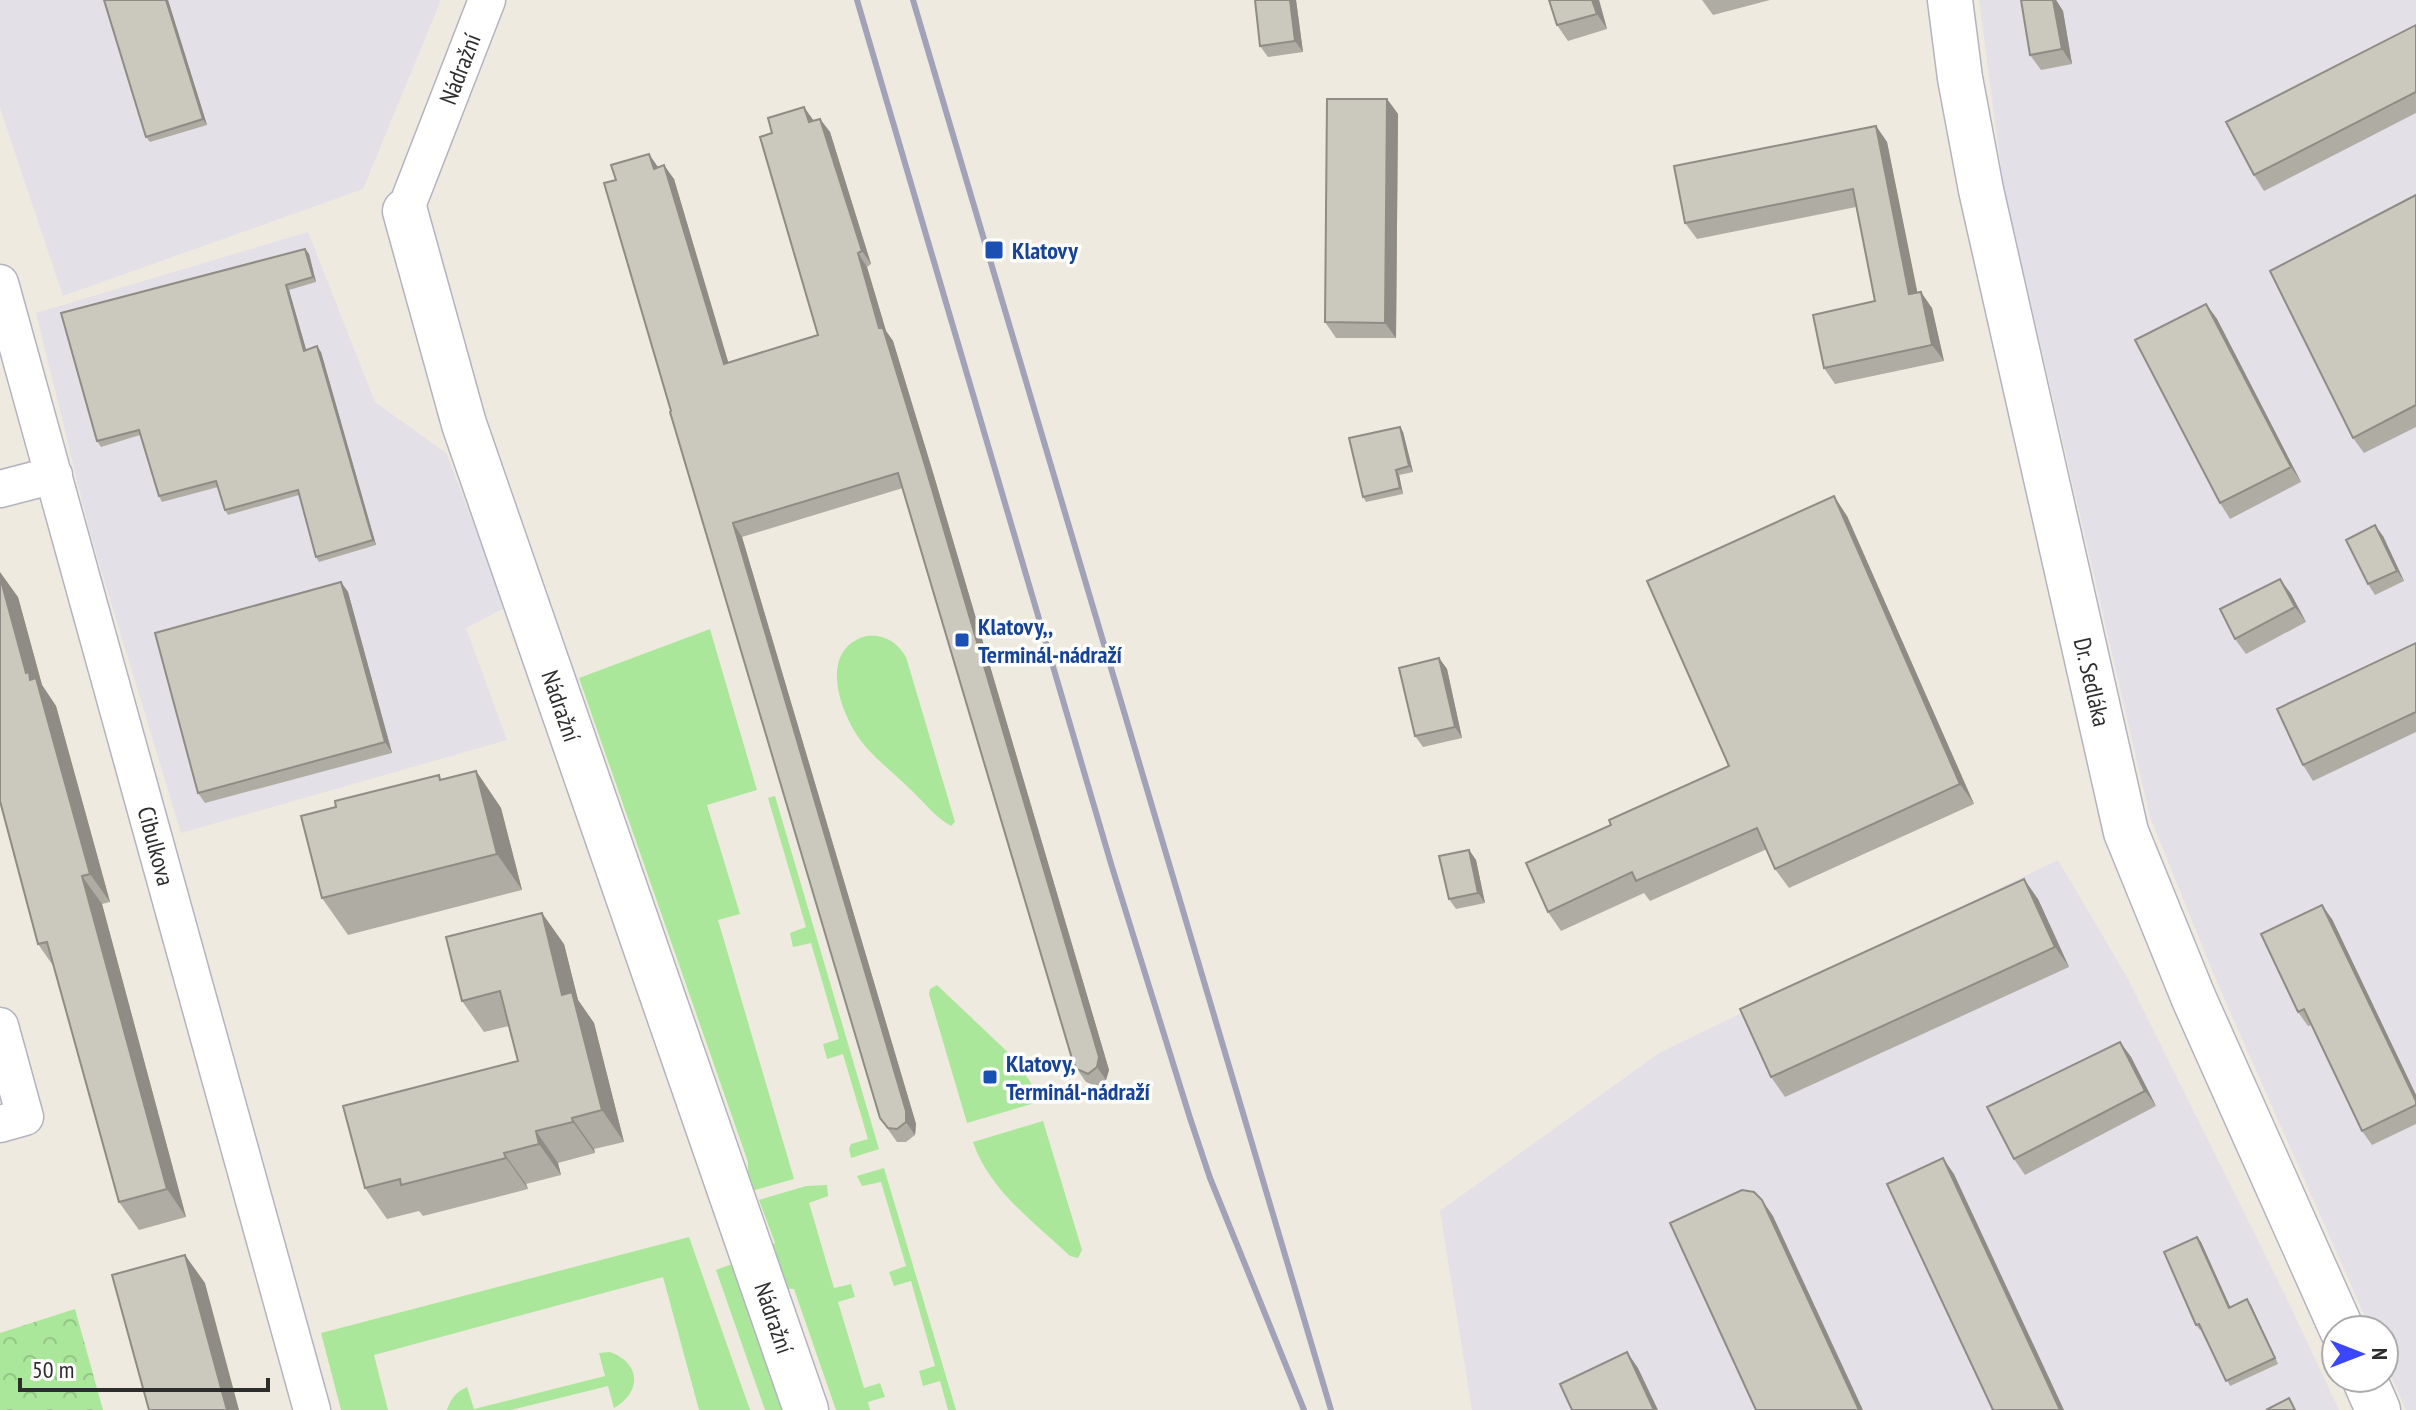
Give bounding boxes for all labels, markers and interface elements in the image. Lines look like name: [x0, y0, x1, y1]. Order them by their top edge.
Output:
street label: Nádražní: [432, 29, 488, 109]
place label: Klatovy: [1012, 235, 1078, 266]
marker: Klatovy: [983, 239, 1005, 261]
place label: Klatovy,, Terminál-nádraží: [978, 611, 1123, 670]
marker: Klatovy,, Terminál-nádraží: [953, 631, 971, 649]
street label: Dr. Sedláka: [2067, 634, 2117, 730]
street label: Nádražní: [534, 666, 588, 746]
street label: Cibulkova: [131, 803, 181, 889]
place label: Klatovy, Terminál-nádraží: [1006, 1048, 1151, 1107]
marker: Klatovy, Terminál-nádraží: [981, 1068, 999, 1086]
street label: Nádražní: [747, 1278, 801, 1358]
north arrow: [2320, 1314, 2400, 1394]
scale bar: [20, 1342, 268, 1392]
text: N: [2366, 1348, 2394, 1360]
text: 50 m: [32, 1354, 74, 1385]

